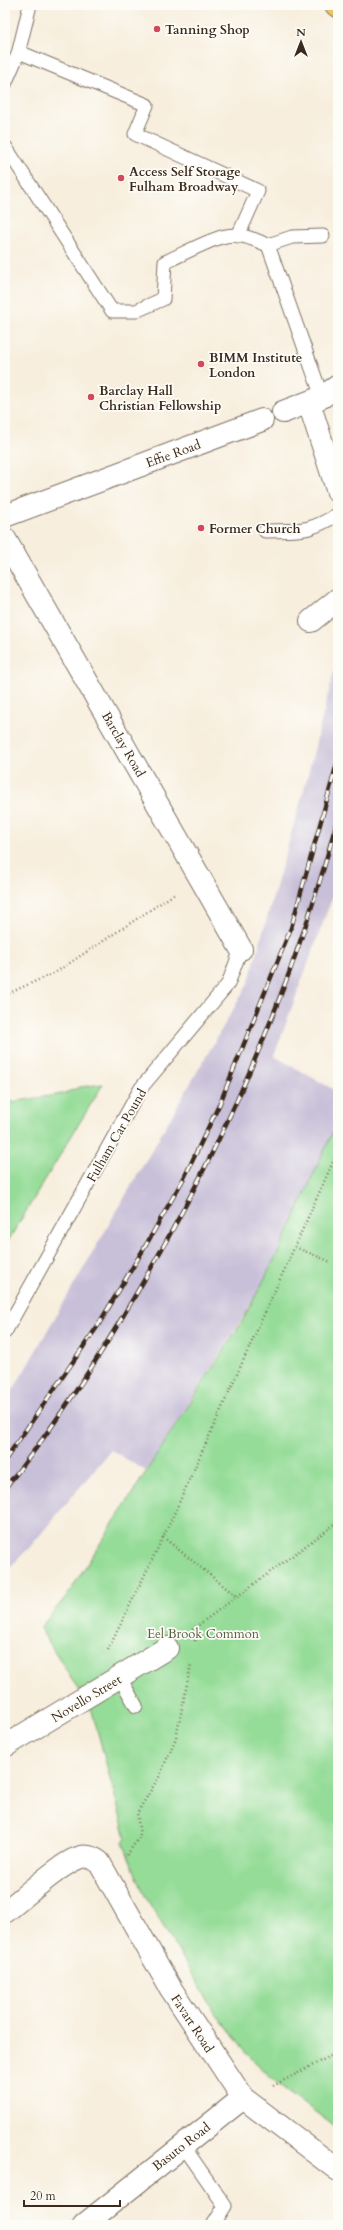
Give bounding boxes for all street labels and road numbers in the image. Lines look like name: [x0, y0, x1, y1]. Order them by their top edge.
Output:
street label: Effie Road: [143, 436, 203, 472]
street label: Barclay Road: [97, 708, 149, 781]
street label: Fulham Car Pound: [83, 1085, 151, 1185]
street label: Novello Street: [48, 1671, 125, 1727]
street label: Favart Road: [167, 1991, 218, 2056]
street label: Basuto Road: [149, 2118, 214, 2175]

